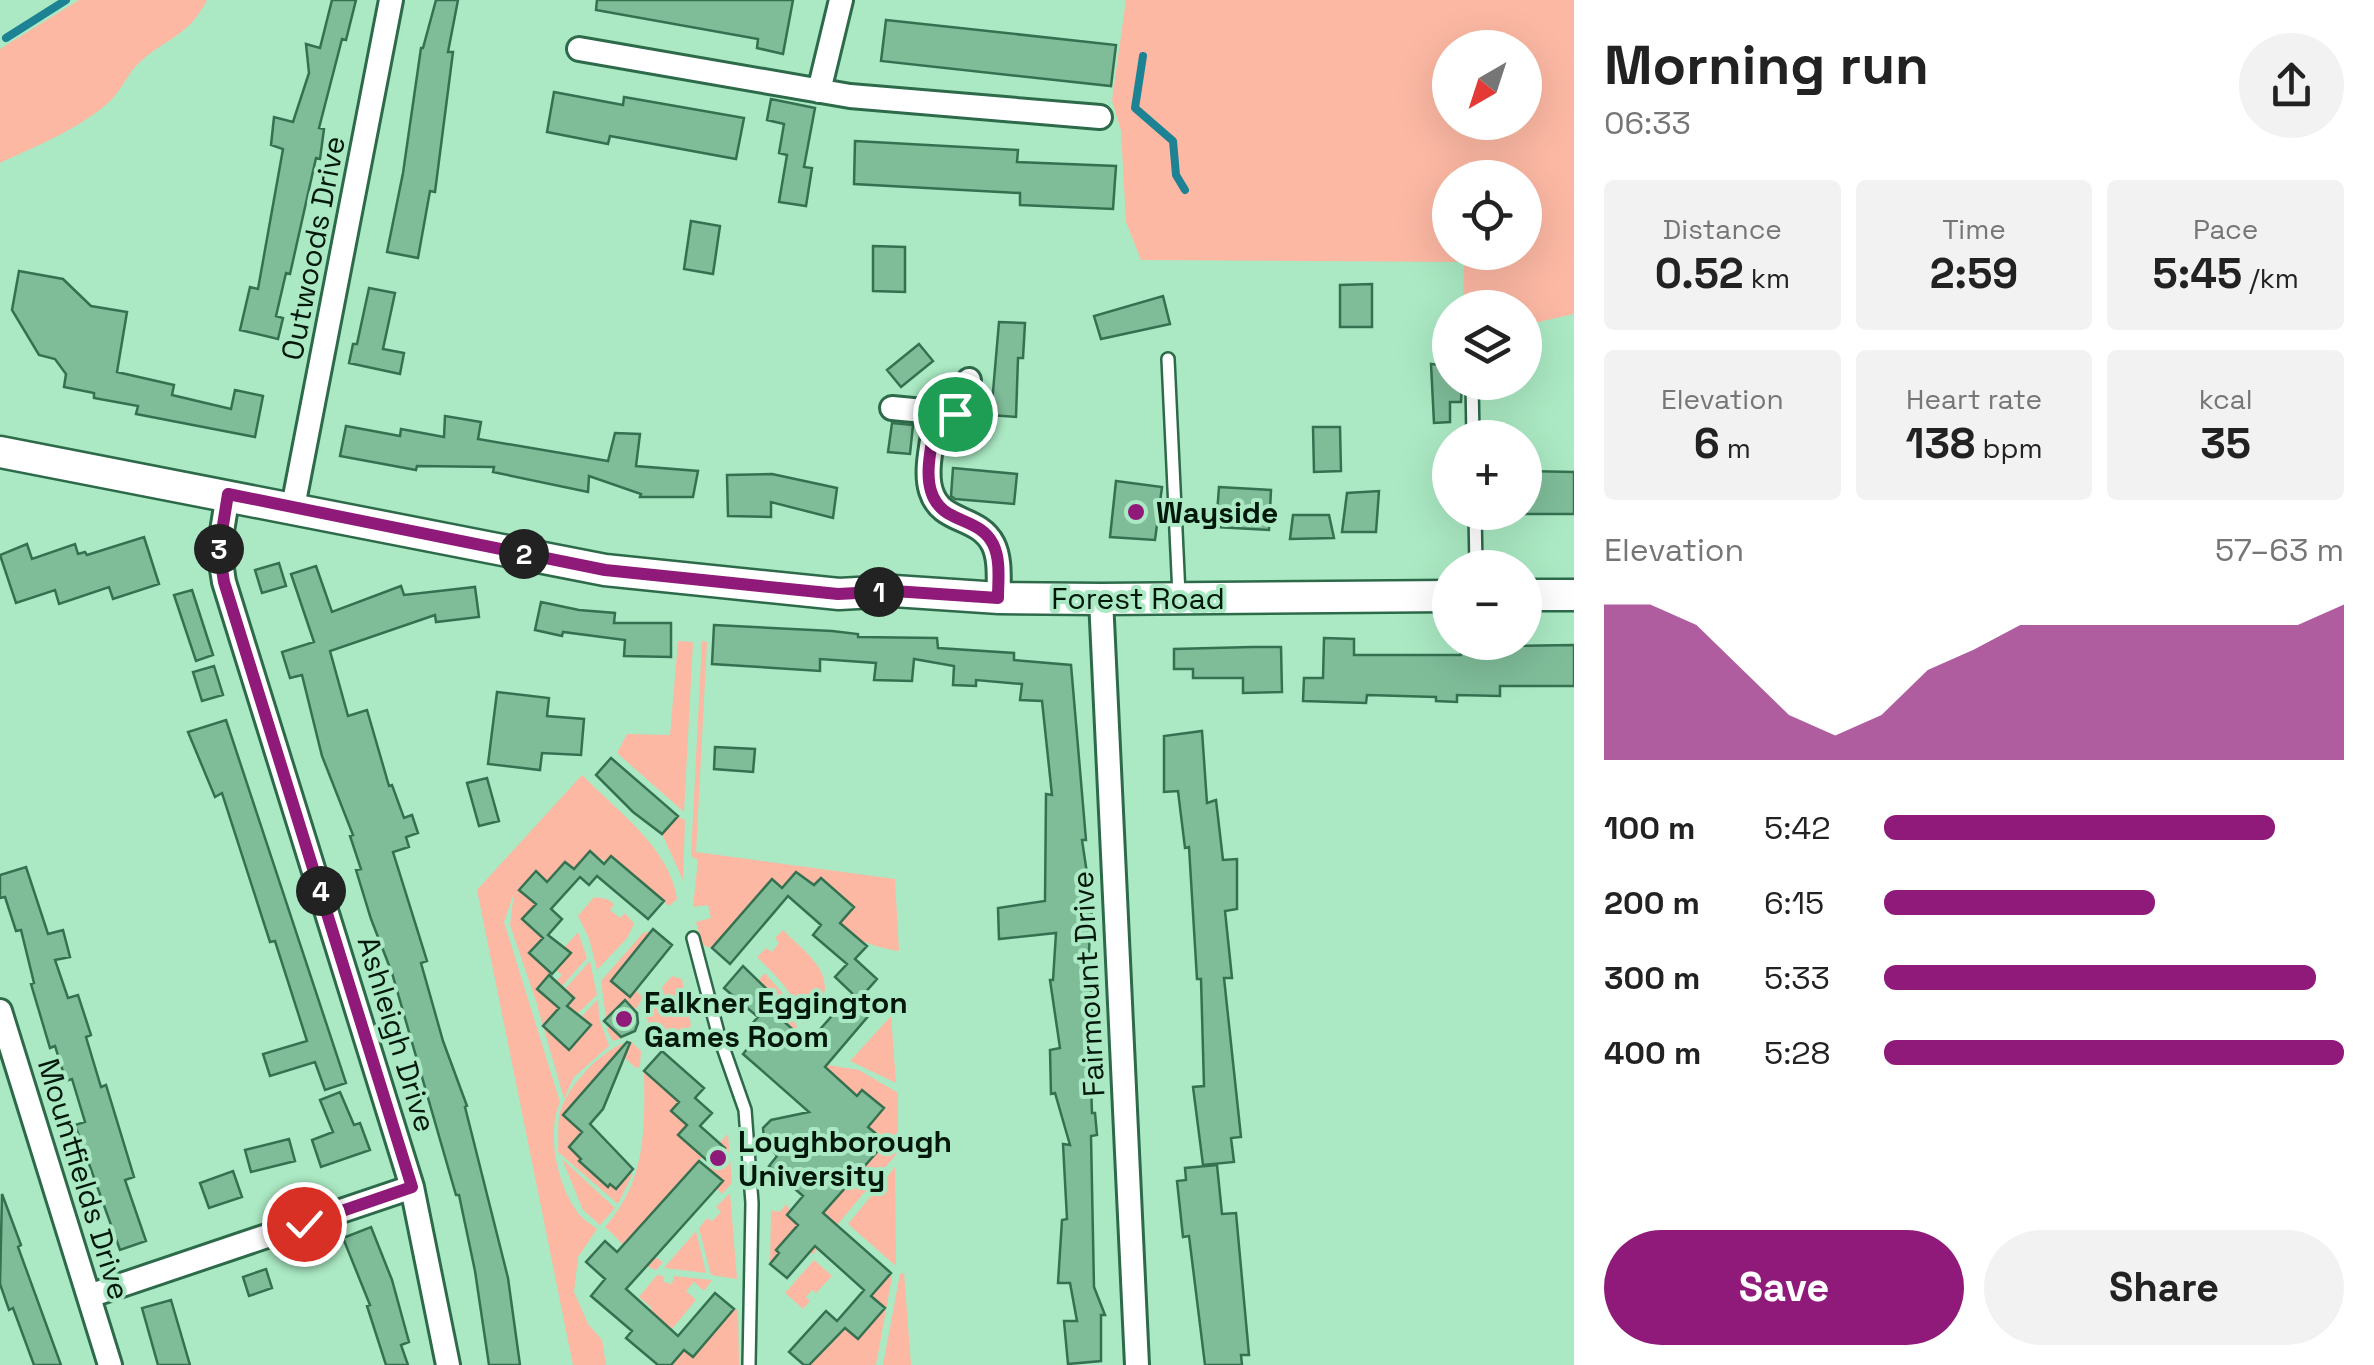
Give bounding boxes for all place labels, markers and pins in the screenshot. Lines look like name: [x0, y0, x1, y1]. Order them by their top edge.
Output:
pin: [913, 372, 998, 457]
place label: Wayside: [1156, 493, 1278, 532]
marker: Wayside: [1125, 501, 1147, 523]
pin: 3: [194, 524, 244, 574]
pin: 2: [499, 529, 549, 579]
pin: 1: [854, 567, 904, 617]
pin: 4: [296, 866, 346, 916]
place label: Falkner Eggington Games Room: [644, 983, 908, 1056]
marker: Falkner Eggington Games Room: [613, 1008, 635, 1030]
place label: Loughborough University: [738, 1122, 952, 1195]
marker: Loughborough University: [707, 1147, 729, 1169]
pin: [262, 1182, 347, 1267]

